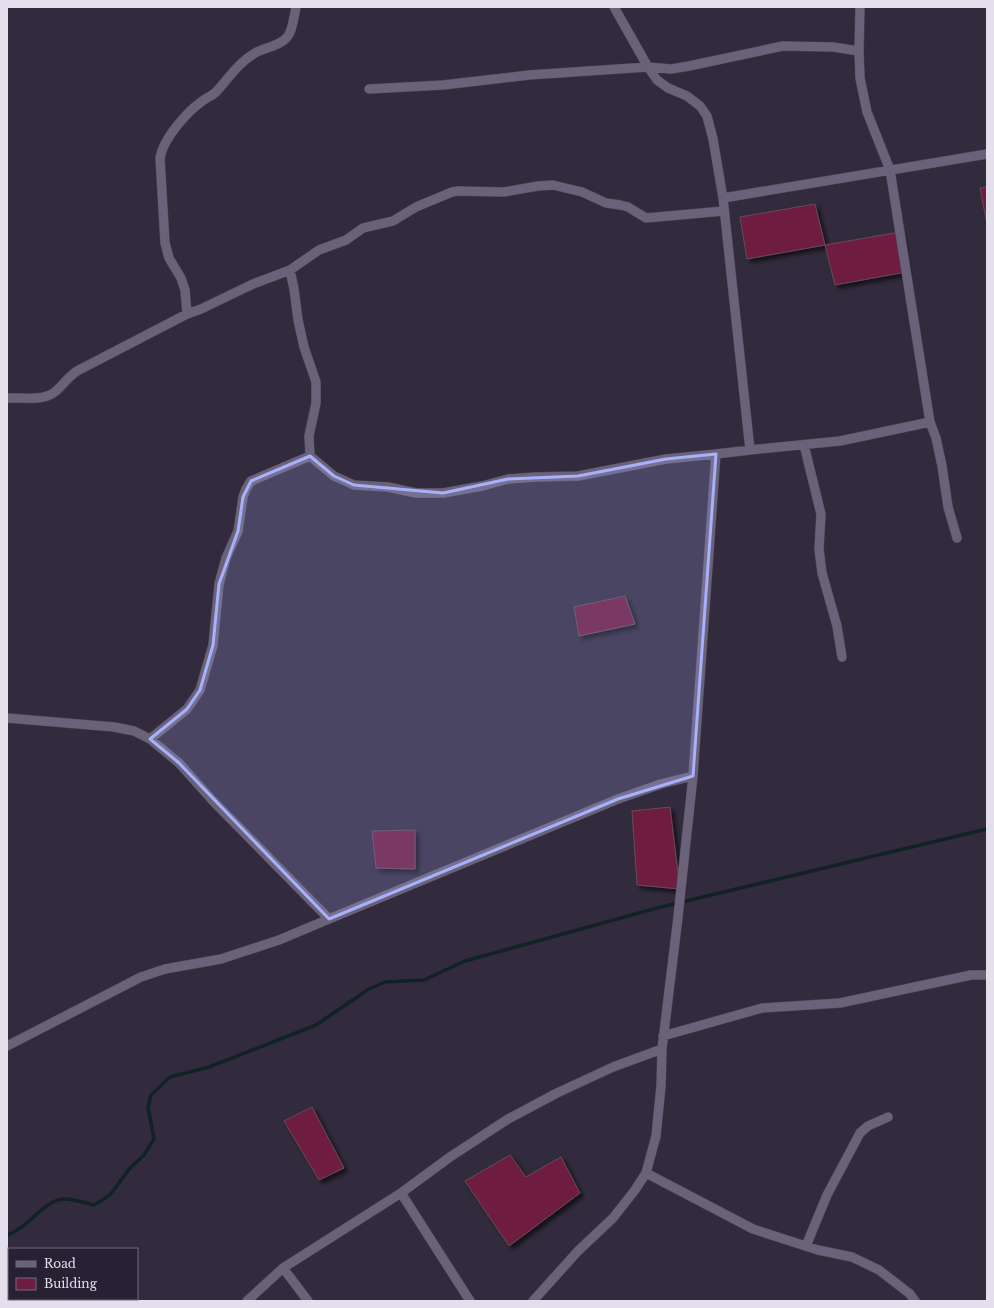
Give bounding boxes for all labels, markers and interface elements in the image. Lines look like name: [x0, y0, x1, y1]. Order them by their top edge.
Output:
legend: [8, 1248, 138, 1300]
text: Road: [44, 1256, 76, 1271]
text: Building: [44, 1276, 98, 1291]

